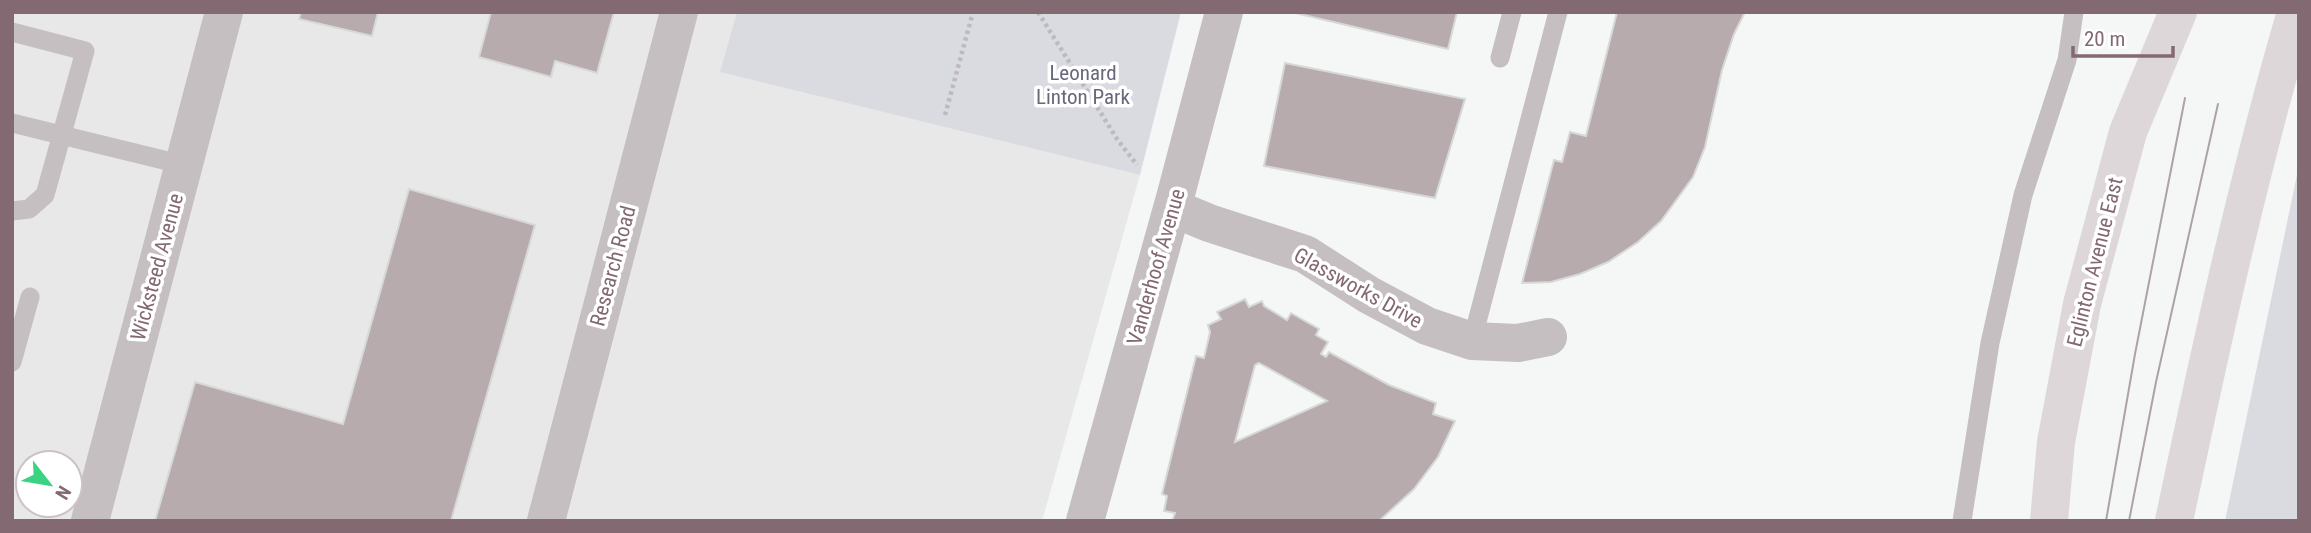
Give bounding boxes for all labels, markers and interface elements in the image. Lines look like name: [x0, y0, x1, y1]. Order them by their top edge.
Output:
scale bar: [2073, 14, 2173, 58]
text: 20 m: [2084, 27, 2125, 51]
park label: Leonard Linton Park: [1036, 61, 1131, 109]
street label: Eglinton Avenue East: [2062, 175, 2128, 349]
street label: Vanderhoof Avenue: [1122, 186, 1190, 348]
street label: Wicksteed Avenue: [126, 191, 188, 343]
street label: Research Road: [585, 203, 641, 329]
street label: Glassworks Drive: [1290, 243, 1426, 333]
north arrow: [14, 449, 84, 519]
text: N: [50, 482, 76, 503]

